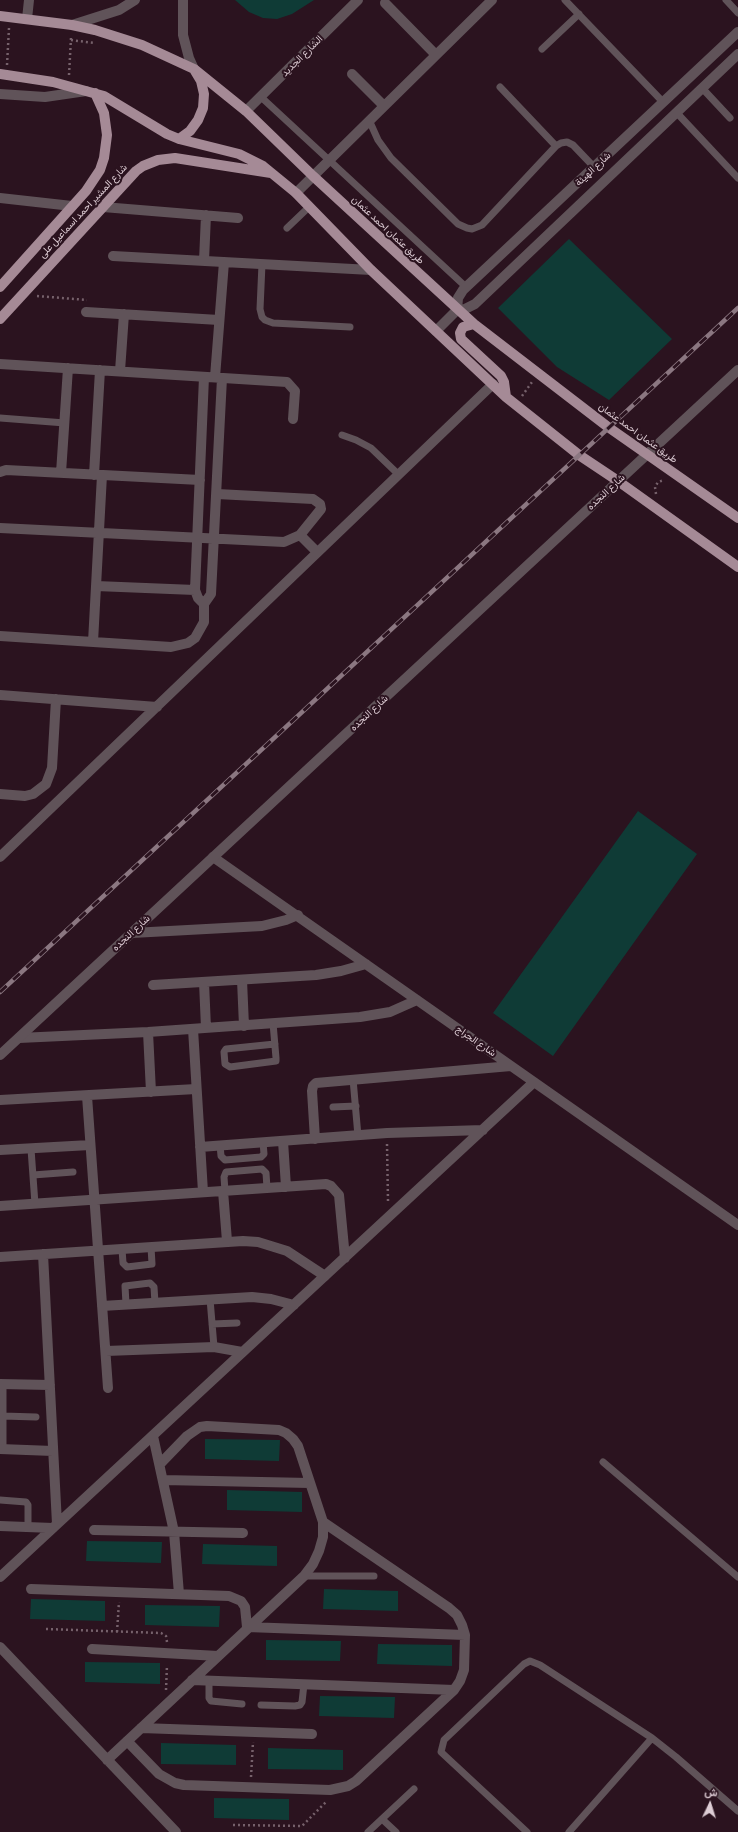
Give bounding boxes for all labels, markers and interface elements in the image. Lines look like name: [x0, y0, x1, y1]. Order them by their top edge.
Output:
street label: الشارع الجديد: [279, 33, 325, 79]
street label: شارع الهيئة: [573, 149, 613, 189]
street label: شارع المشير احمد اسماعيل على: [36, 161, 130, 261]
street label: طريق عثمان احمد عثمان: [349, 193, 427, 267]
street label: طريق عثمان احمد عثمان: [596, 400, 680, 466]
street label: شارع النجده: [585, 471, 627, 513]
street label: شارع النجده: [348, 692, 390, 734]
street label: شارع النجده: [110, 912, 152, 954]
street label: شارع الجراج: [454, 1023, 498, 1059]
north arrow: [690, 1784, 730, 1824]
text: ش: [704, 1786, 718, 1798]

